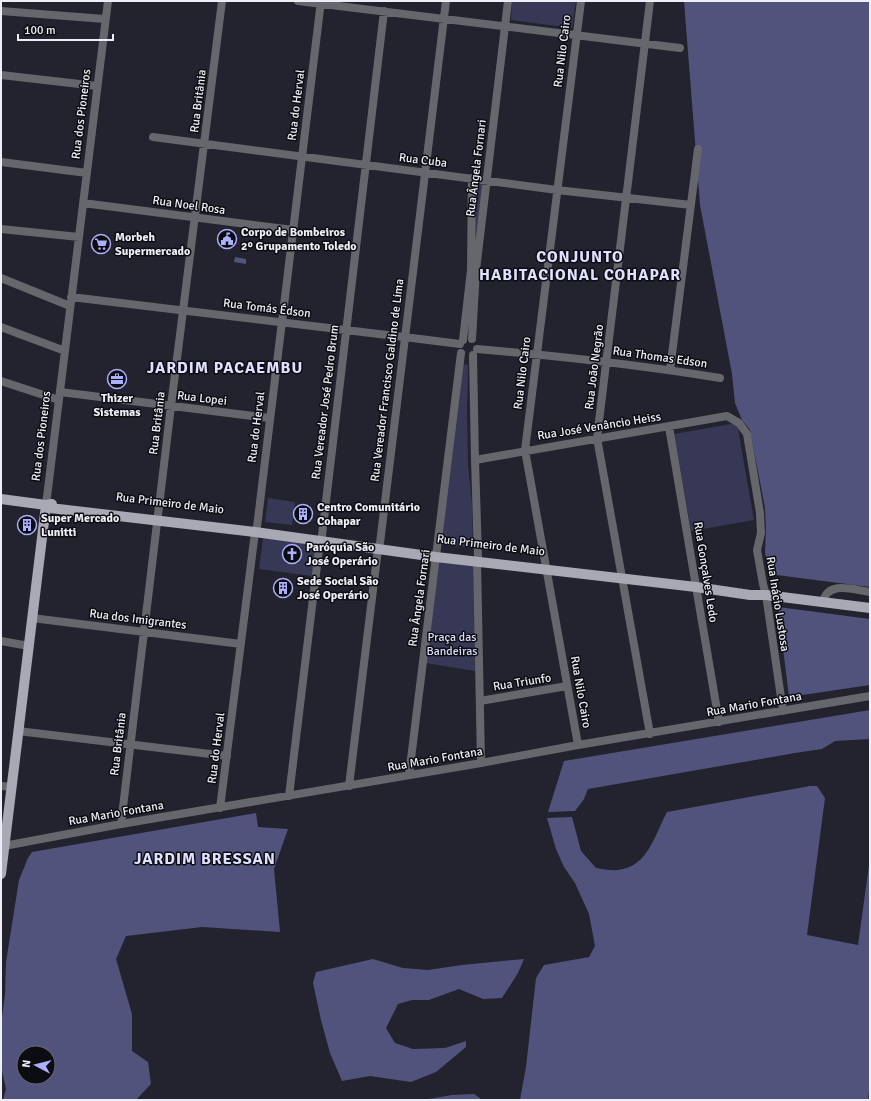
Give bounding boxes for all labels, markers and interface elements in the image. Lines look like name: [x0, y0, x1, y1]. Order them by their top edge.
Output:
street label: Rua Nilo Cairo: [551, 14, 574, 88]
scale bar: [18, 16, 113, 42]
text: 100 m: [24, 23, 56, 38]
street label: Rua dos Pioneiros: [69, 68, 94, 160]
street label: Rua do Herval: [285, 68, 308, 141]
street label: Rua Britânia: [187, 69, 210, 133]
street label: Rua Ângela Fornari: [463, 119, 490, 218]
street label: Rua Cuba: [398, 150, 448, 171]
street label: Rua Noel Rosa: [152, 193, 226, 218]
place label: Corpo de Bombeiros 2º Grupamento Toledo: [241, 225, 357, 254]
public building icon: Corpo de Bombeiros 2º Grupamento Toledo: [216, 228, 238, 250]
place label: Morbeh Supermercado: [115, 230, 190, 259]
supermarket icon: Morbeh Supermercado: [90, 233, 112, 255]
district label: CONJUNTO HABITACIONAL COHAPAR: [479, 247, 681, 285]
street label: Rua Vereador Francisco Galdino de Lima: [368, 278, 407, 482]
street label: Rua Tomás Édson: [222, 296, 312, 321]
street label: Rua Vereador José Pedro Brum: [309, 324, 342, 480]
street label: Rua João Negrão: [582, 324, 607, 411]
street label: Rua Nilo Cairo: [511, 336, 534, 410]
street label: Rua Thomas Edson: [612, 343, 708, 372]
district label: JARDIM PACAEMBU: [147, 358, 303, 378]
office icon: Thizer Sistemas: [106, 368, 128, 390]
street label: Rua Lopei: [176, 388, 228, 409]
street label: Rua dos Pioneiros: [29, 390, 54, 482]
street label: Rua do Herval: [245, 390, 268, 463]
place label: Thizer Sistemas: [93, 391, 141, 420]
street label: Rua Britânia: [146, 391, 169, 455]
street label: Rua José Venâncio Heiss: [536, 409, 662, 444]
street label: Rua Primeiro de Maio: [115, 489, 225, 518]
place label: Centro Comunitário Cohapar: [317, 500, 420, 529]
building icon: Centro Comunitário Cohapar: [292, 503, 314, 525]
place label: Super Mercado Lunitti: [41, 511, 119, 540]
building icon: Super Mercado Lunitti: [16, 514, 38, 536]
street label: Rua Gonçalves Ledo: [690, 521, 721, 623]
street label: Rua Primeiro de Maio: [436, 531, 546, 560]
place label: Paróquia São José Operário: [306, 540, 378, 569]
church icon: Paróquia São José Operário: [281, 543, 303, 565]
street label: Rua Ângela Fornari: [405, 549, 434, 648]
street label: Rua Inácio Lustosa: [763, 556, 792, 653]
place label: Sede Social São José Operário: [297, 574, 379, 603]
building icon: Sede Social São José Operário: [272, 577, 294, 599]
street label: Rua dos Imigrantes: [89, 606, 187, 633]
park label: Praça das Bandeiras: [426, 630, 478, 659]
street label: Rua Nilo Cairo: [567, 655, 594, 729]
street label: Rua Triunfo: [492, 670, 552, 694]
street label: Rua Mario Fontana: [705, 689, 803, 720]
street label: Rua do Herval: [205, 711, 228, 784]
street label: Rua Britânia: [107, 712, 130, 776]
street label: Rua Mario Fontana: [386, 744, 484, 775]
street label: Rua Mario Fontana: [67, 798, 165, 829]
district label: JARDIM BRESSAN: [134, 849, 276, 869]
north arrow: [16, 1045, 56, 1085]
text: N: [20, 1059, 33, 1068]

